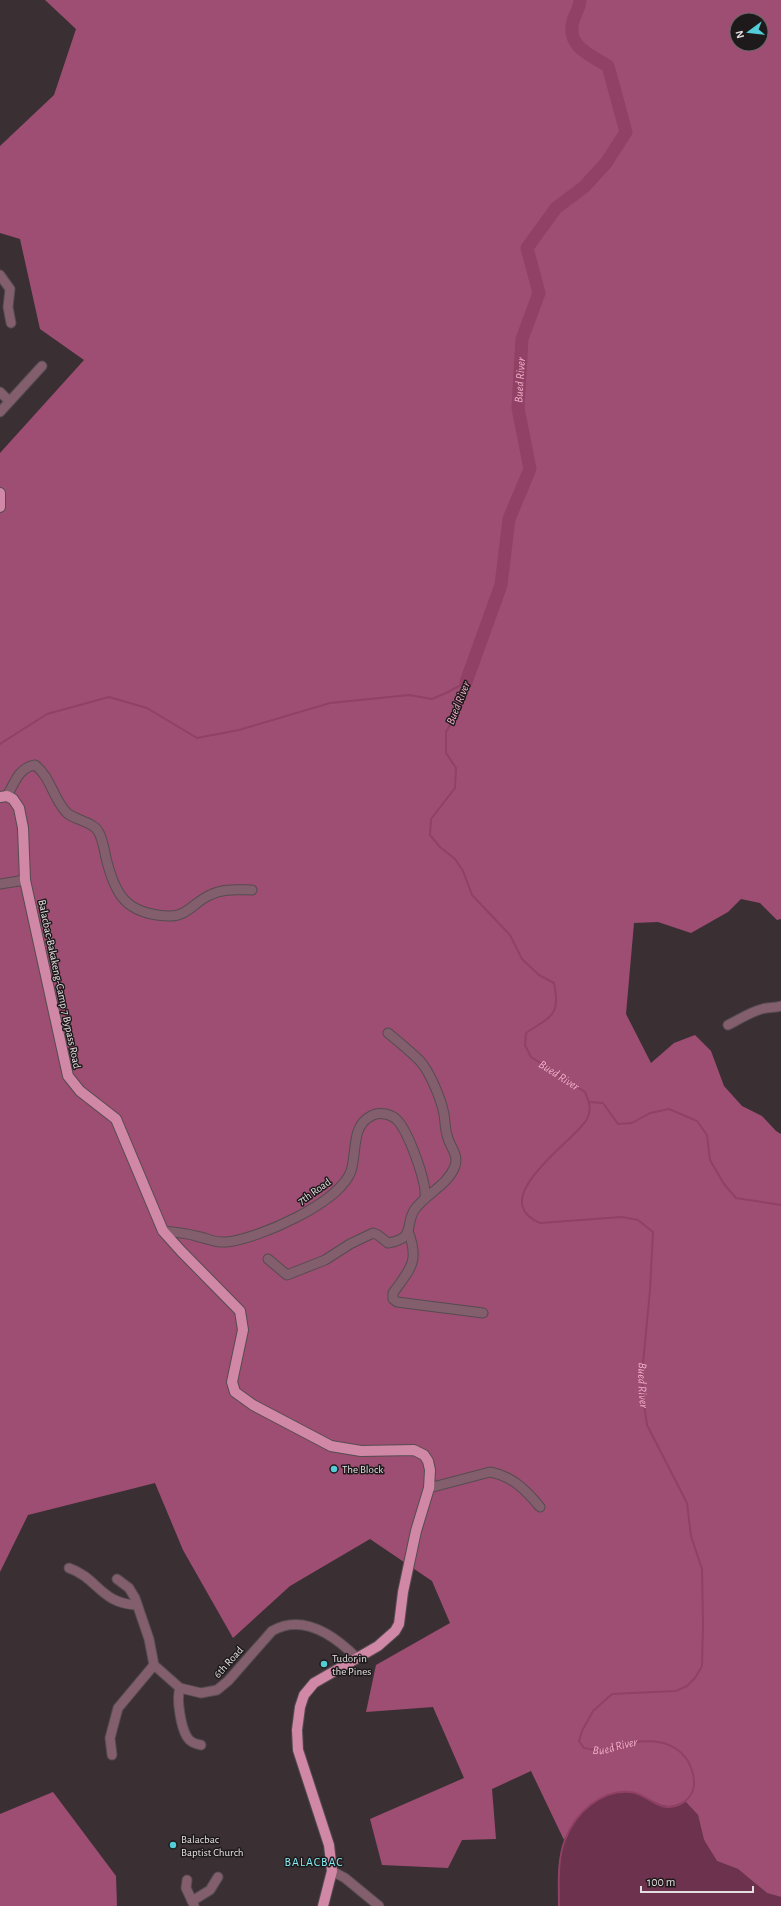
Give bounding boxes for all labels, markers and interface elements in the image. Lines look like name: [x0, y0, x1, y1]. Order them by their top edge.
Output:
north arrow: [729, 12, 769, 52]
text: N: [734, 29, 746, 40]
water label: Bued River: [512, 356, 527, 403]
water label: Bued River: [444, 679, 472, 726]
street label: Balacbac-Bakakeng-Camp 7 Bypass Road: [36, 899, 83, 1070]
water label: Bued River: [537, 1058, 582, 1093]
street label: 7th Road: [296, 1176, 333, 1207]
water label: Bued River: [636, 1362, 651, 1410]
marker: The Block: [329, 1464, 339, 1474]
place label: The Block: [342, 1464, 383, 1475]
street label: 6th Road: [212, 1644, 245, 1680]
place label: Tudor in the Pines: [332, 1653, 371, 1677]
marker: Tudor in the Pines: [319, 1659, 329, 1669]
water label: Bued River: [592, 1736, 639, 1756]
place label: Balacbac Baptist Church: [181, 1834, 244, 1858]
marker: Balacbac Baptist Church: [168, 1840, 178, 1850]
district label: BALACBAC: [285, 1856, 343, 1868]
scale bar: [641, 1868, 753, 1894]
text: 100 m: [647, 1876, 675, 1888]

